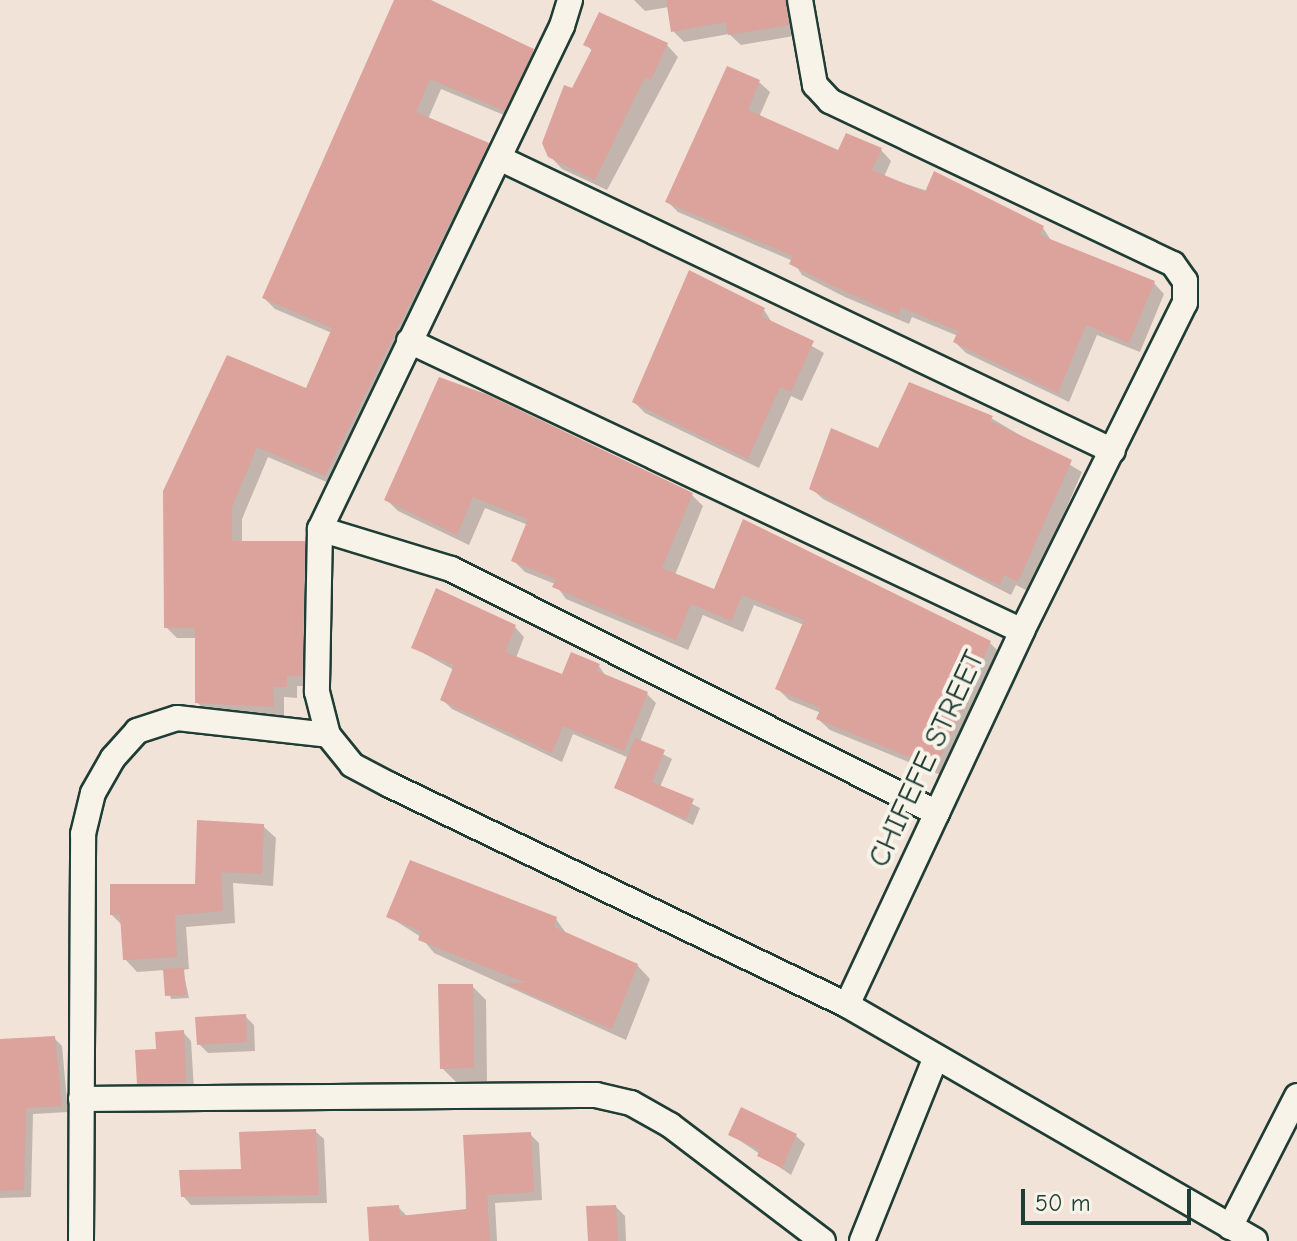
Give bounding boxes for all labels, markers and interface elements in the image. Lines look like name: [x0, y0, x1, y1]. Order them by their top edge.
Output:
street label: CHIFEFE STREET: [861, 645, 993, 873]
scale bar: [1025, 1173, 1195, 1223]
text: 50 m: [1035, 1189, 1091, 1217]

